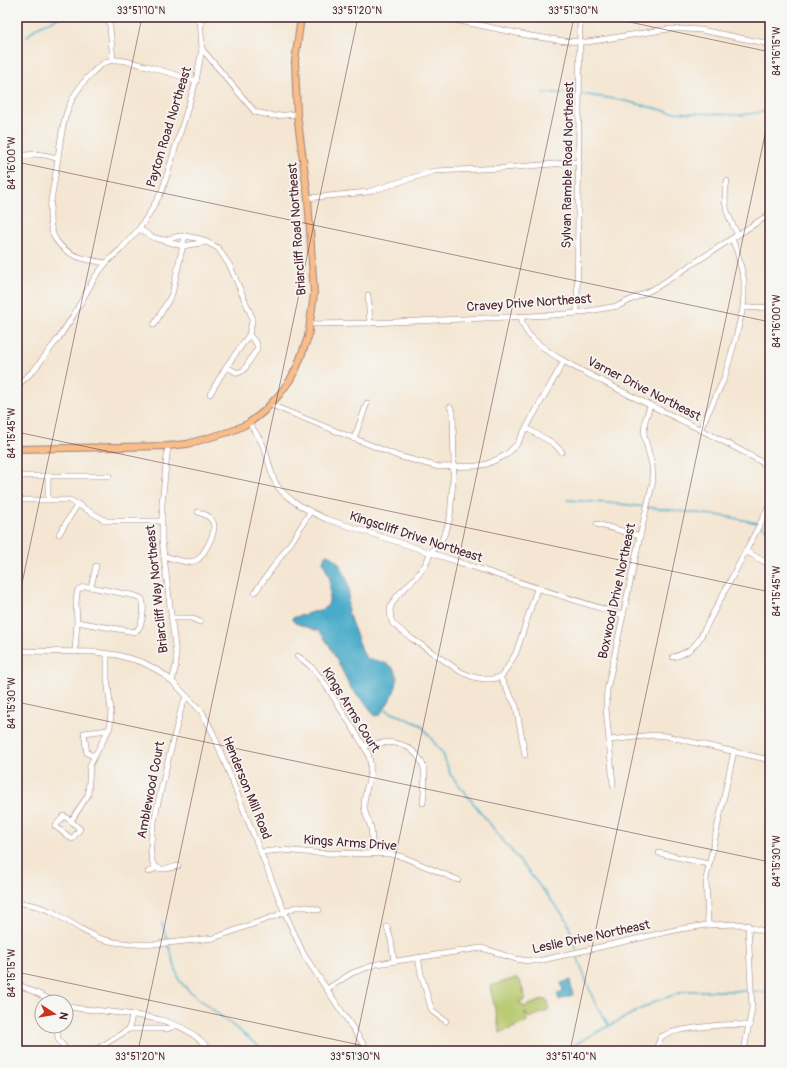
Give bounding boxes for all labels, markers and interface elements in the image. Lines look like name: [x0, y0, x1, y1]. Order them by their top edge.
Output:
text: 33°51'10"N: [117, 5, 165, 17]
text: 33°51'20"N: [332, 5, 382, 17]
text: 33°51'30"N: [548, 5, 598, 17]
text: 84°16'15"W: [771, 26, 783, 75]
street label: Payton Road Northeast: [143, 64, 195, 189]
street label: Sylvan Ramble Road Northeast: [559, 81, 577, 248]
text: 84°16'00"W: [6, 136, 18, 190]
street label: Briarcliff Road Northeast: [284, 161, 310, 296]
street label: Cravey Drive Northeast: [466, 291, 593, 315]
text: 84°16'00"W: [771, 294, 783, 348]
street label: Varner Drive Northeast: [584, 353, 704, 425]
text: 84°15'45"W: [6, 407, 18, 458]
street label: Kingscliff Drive Northeast: [347, 508, 485, 566]
street label: Boxwood Drive Northeast: [595, 521, 639, 660]
street label: Briarcliff Way Northeast: [142, 523, 172, 654]
text: 84°15'45"W: [771, 565, 783, 616]
street label: Kings Arms Court: [319, 665, 384, 756]
text: 84°15'30"W: [6, 677, 18, 729]
street label: Henderson Mill Road: [219, 734, 275, 842]
street label: Amblewood Court: [134, 739, 168, 840]
street label: Kings Arms Drive: [303, 832, 398, 854]
text: 84°15'30"W: [771, 835, 783, 887]
street label: Leslie Drive Northeast: [531, 917, 652, 957]
text: 84°15'15"W: [6, 948, 18, 997]
north arrow: [34, 994, 74, 1034]
text: N: [56, 1011, 70, 1022]
text: 33°51'20"N: [115, 1051, 165, 1063]
text: 33°51'30"N: [330, 1051, 380, 1063]
text: 33°51'40"N: [546, 1051, 596, 1063]

